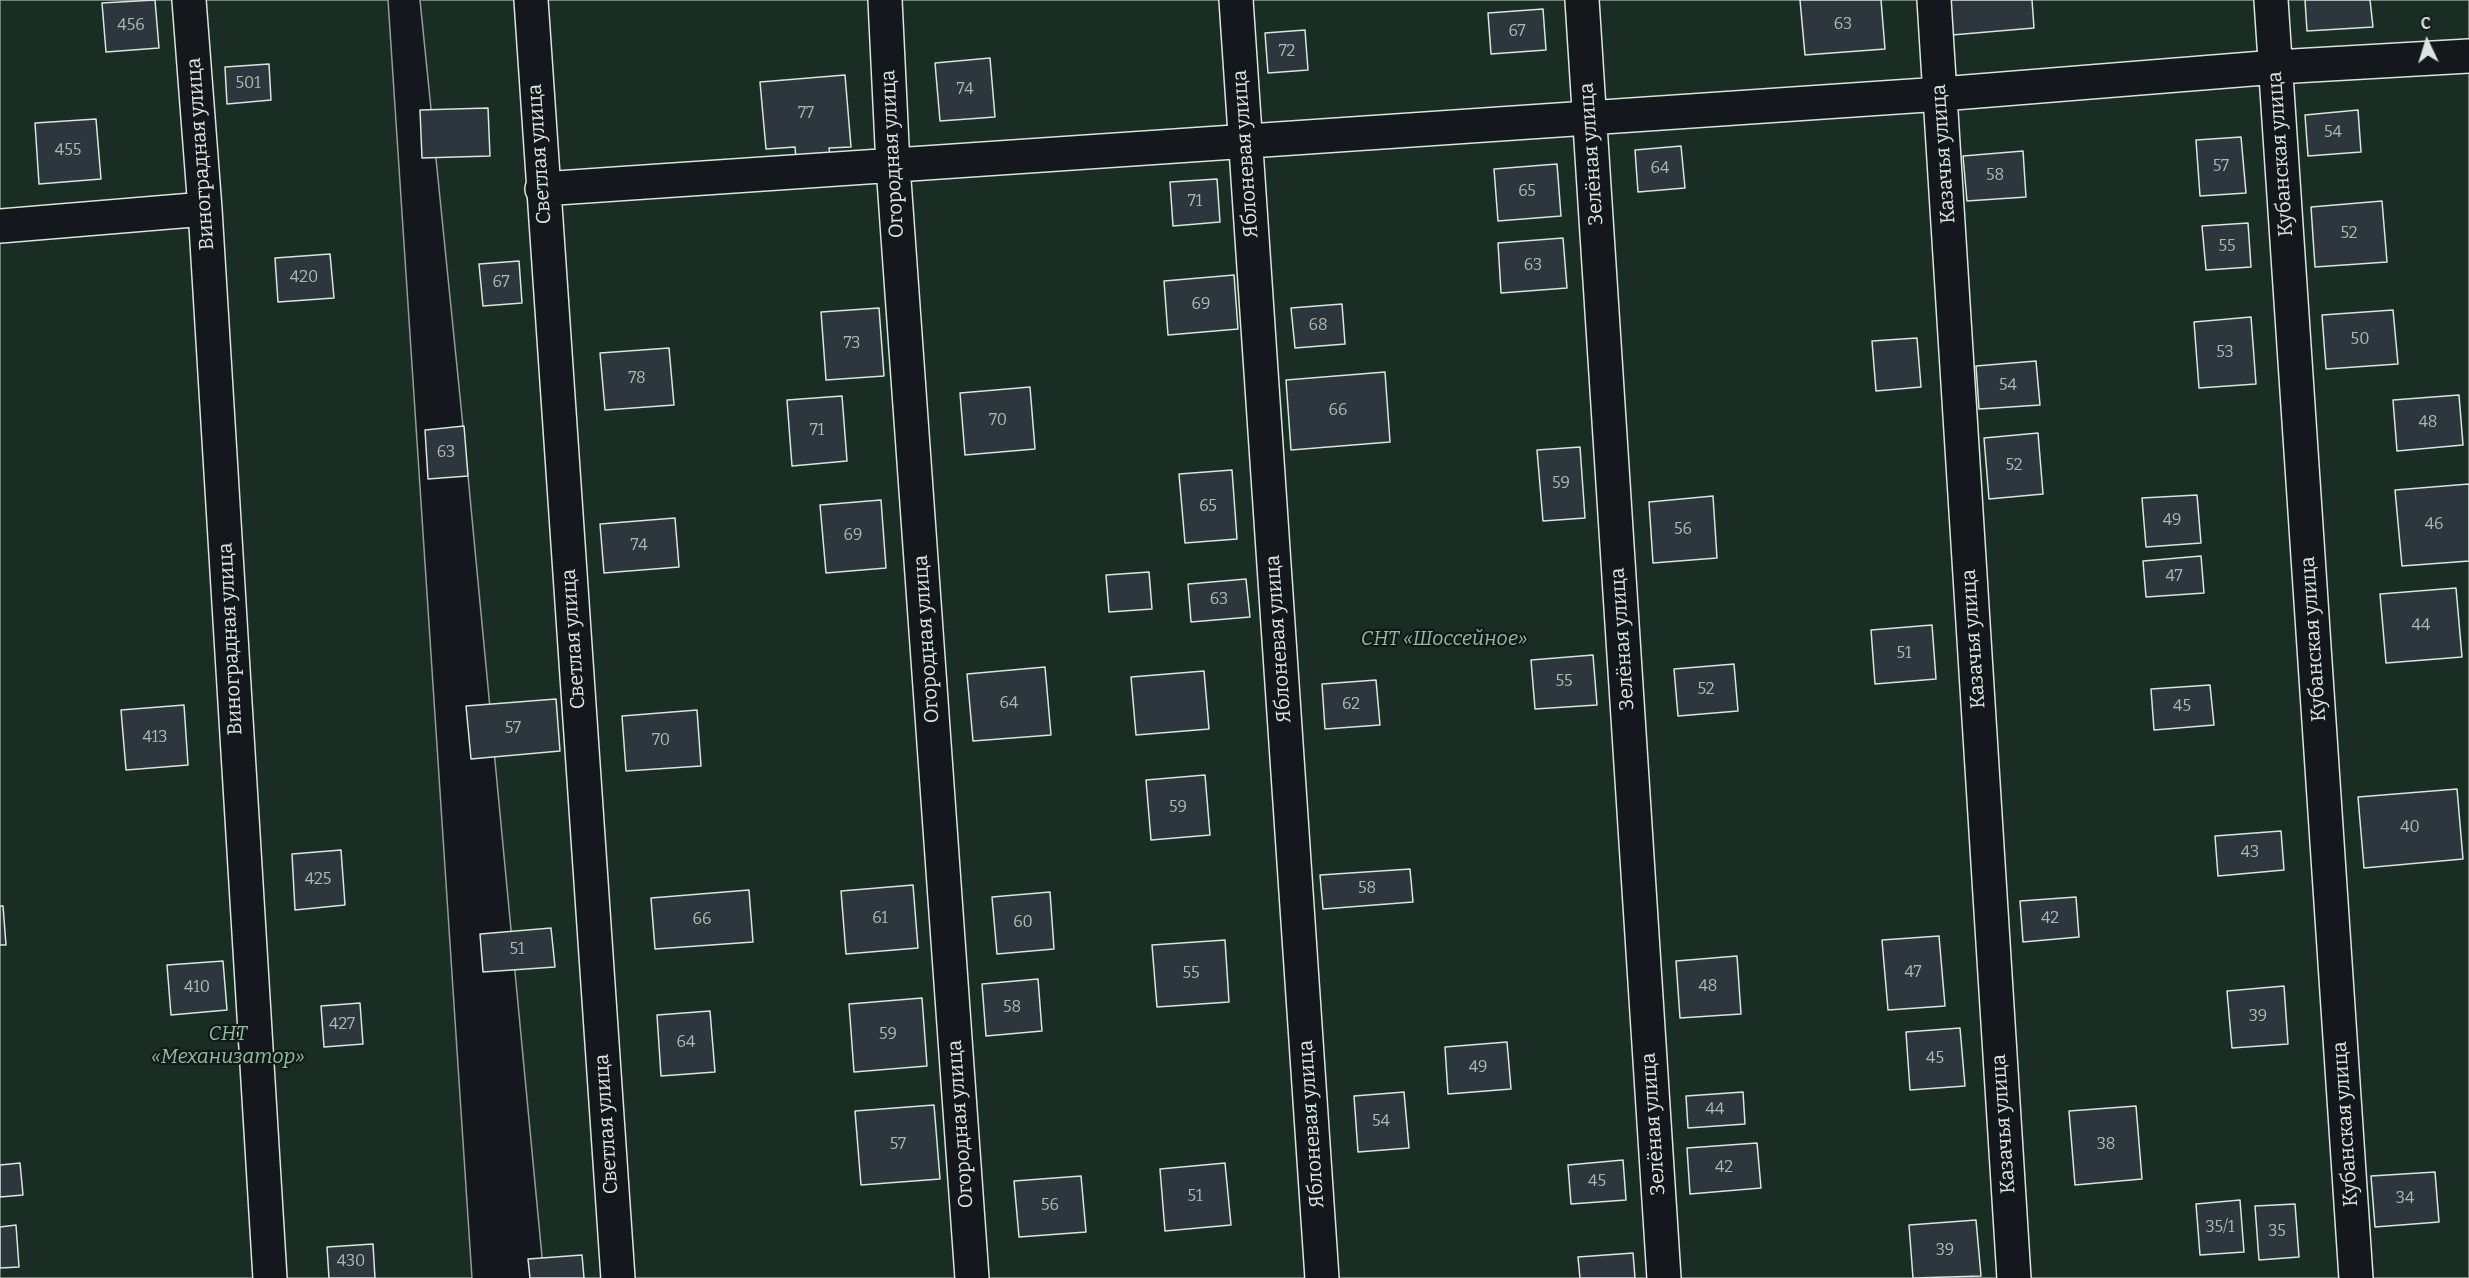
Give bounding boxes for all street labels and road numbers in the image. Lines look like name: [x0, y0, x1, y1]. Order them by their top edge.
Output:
street label: Виноградная улица: [182, 57, 220, 251]
street label: Огородная улица: [877, 69, 909, 239]
street label: Яблоневая улица: [1228, 69, 1264, 239]
street label: Кубанская улица: [2263, 71, 2299, 237]
street label: Зелёная улица: [1575, 82, 1609, 226]
street label: Светлая улица: [523, 83, 557, 225]
street label: Казачья улица: [1927, 83, 1961, 225]
street label: Виноградная улица: [214, 542, 248, 736]
street label: Огородная улица: [909, 554, 945, 724]
street label: Яблоневая улица: [1261, 554, 1297, 724]
street label: Кубанская улица: [2296, 556, 2332, 722]
street label: Зелёная улица: [1606, 567, 1640, 711]
street label: Светлая улица: [557, 568, 591, 710]
street label: Казачья улица: [1957, 568, 1991, 710]
street label: Огородная улица: [943, 1039, 979, 1209]
street label: Яблоневая улица: [1294, 1039, 1330, 1209]
street label: Кубанская улица: [2328, 1041, 2364, 1207]
street label: Зелёная улица: [1637, 1052, 1671, 1196]
street label: Светлая улица: [590, 1053, 624, 1195]
street label: Казачья улица: [1987, 1053, 2021, 1195]

